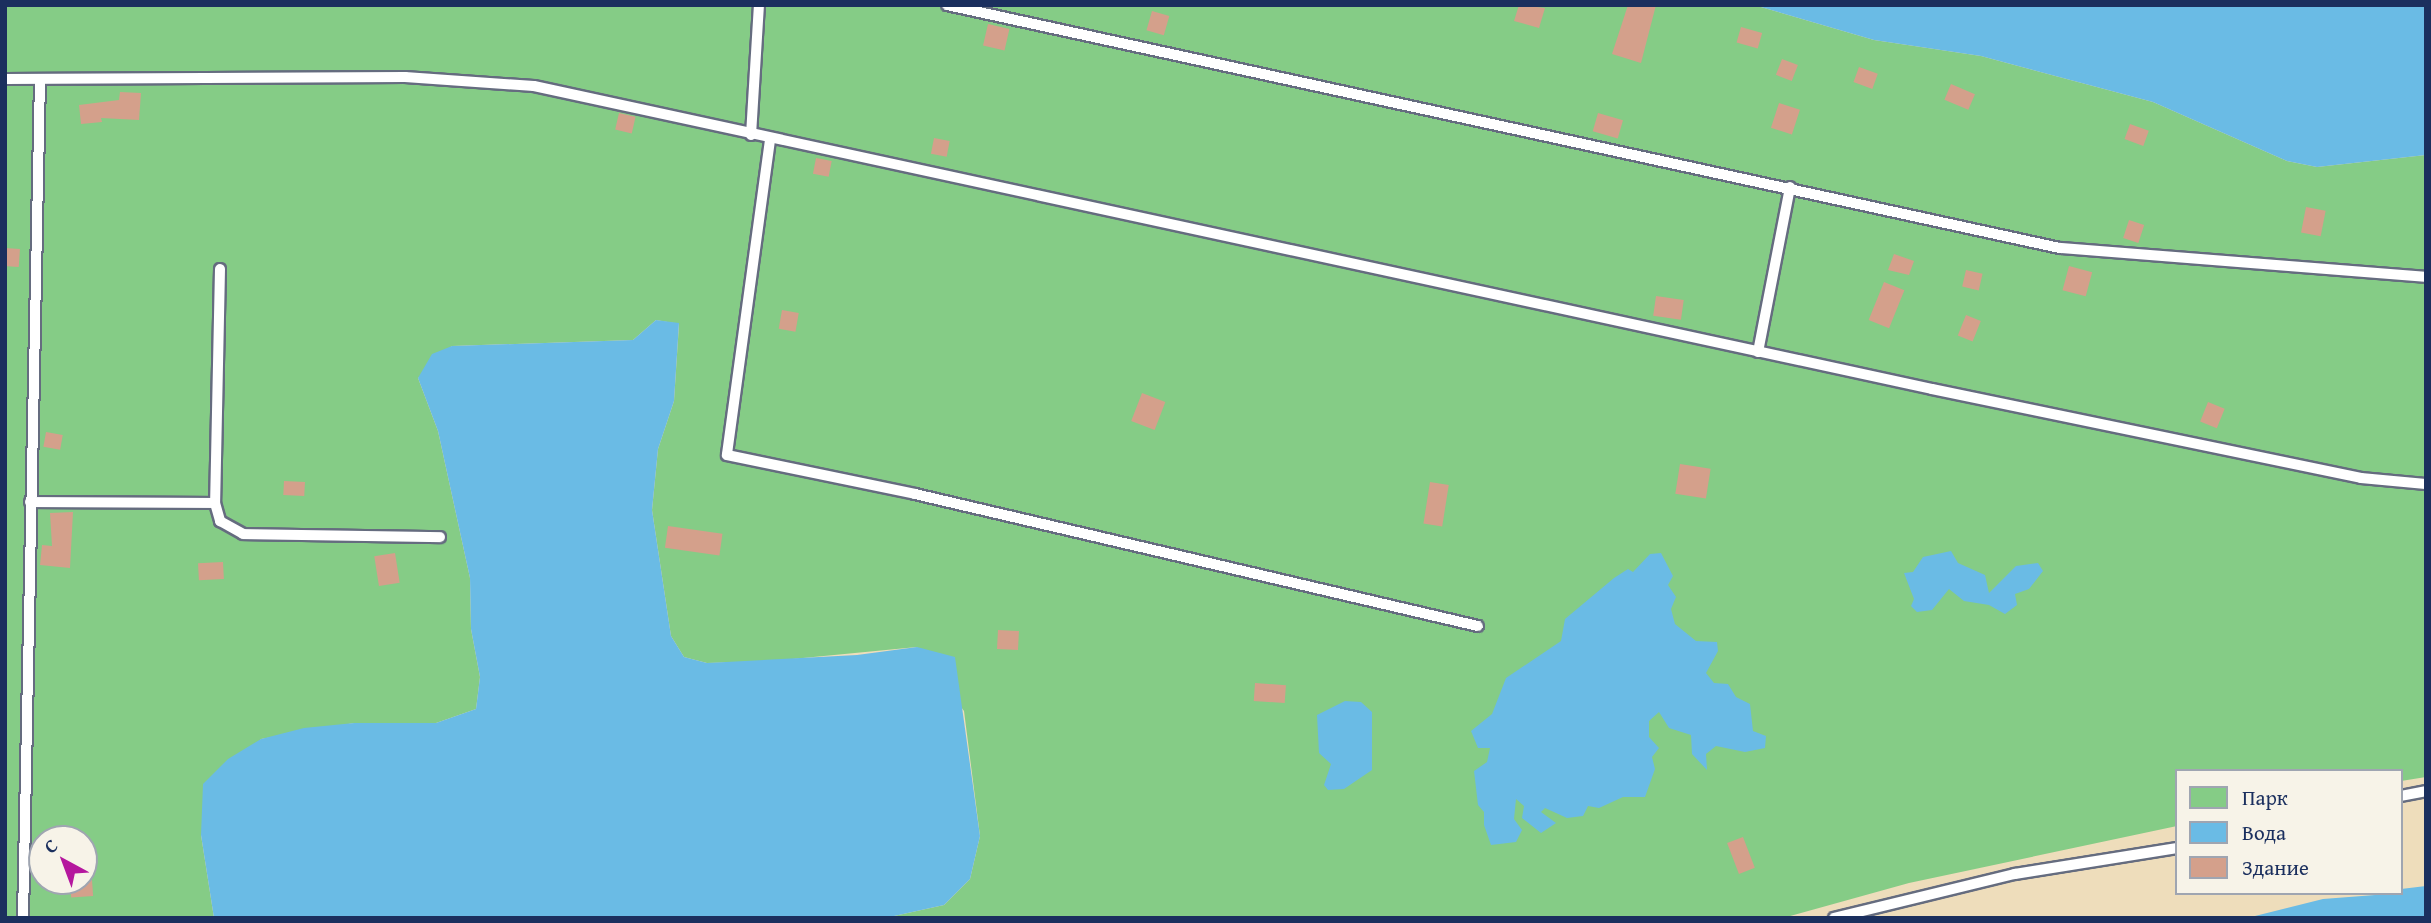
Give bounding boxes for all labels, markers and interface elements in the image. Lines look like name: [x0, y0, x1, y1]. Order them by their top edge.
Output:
legend: [2176, 769, 2403, 895]
text: Парк: [2242, 782, 2288, 813]
text: Вода: [2242, 817, 2286, 848]
north arrow: [28, 825, 98, 895]
text: С: [37, 832, 64, 860]
text: Здание: [2242, 852, 2309, 883]

